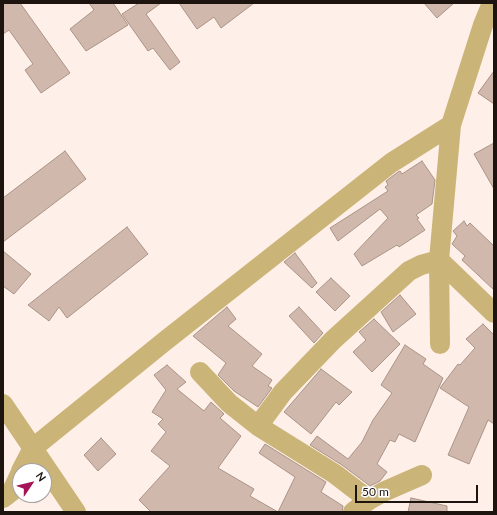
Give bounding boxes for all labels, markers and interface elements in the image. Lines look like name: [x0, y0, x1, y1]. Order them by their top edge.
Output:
north arrow: [12, 463, 52, 503]
text: N: [34, 469, 49, 484]
scale bar: [357, 477, 480, 503]
text: 50 m: [362, 484, 389, 499]

